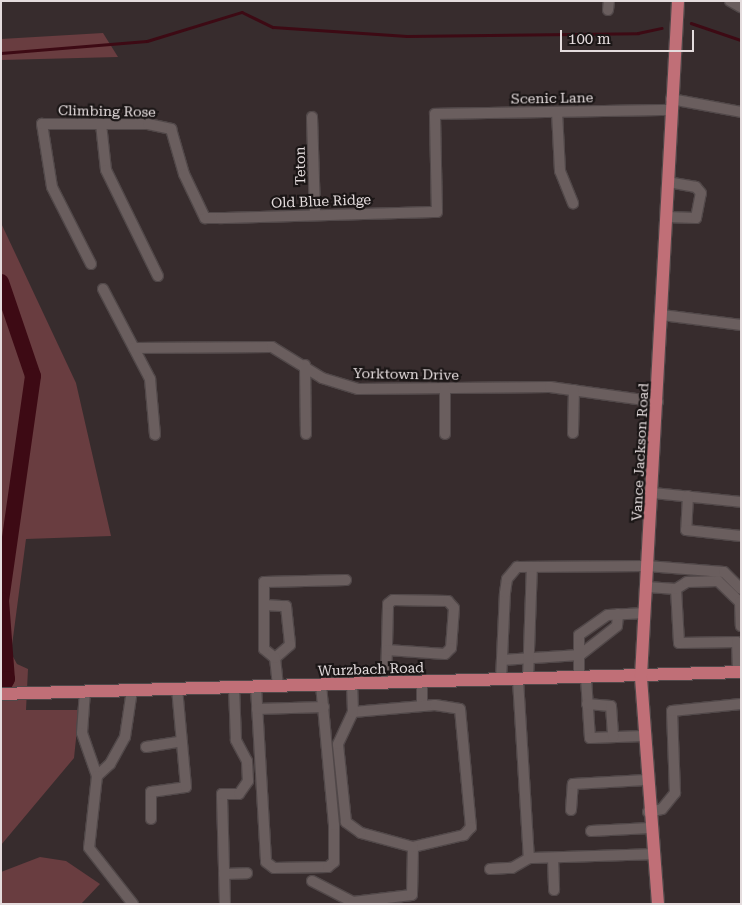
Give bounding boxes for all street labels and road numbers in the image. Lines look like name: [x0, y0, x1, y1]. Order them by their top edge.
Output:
street label: Scenic Lane: [511, 89, 593, 107]
street label: Climbing Rose: [58, 102, 156, 120]
street label: Teton: [291, 146, 309, 186]
street label: Old Blue Ridge: [271, 191, 371, 211]
street label: Yorktown Drive: [353, 365, 459, 383]
street label: Vance Jackson Road: [628, 383, 652, 521]
street label: Wurzbach Road: [318, 659, 424, 679]

